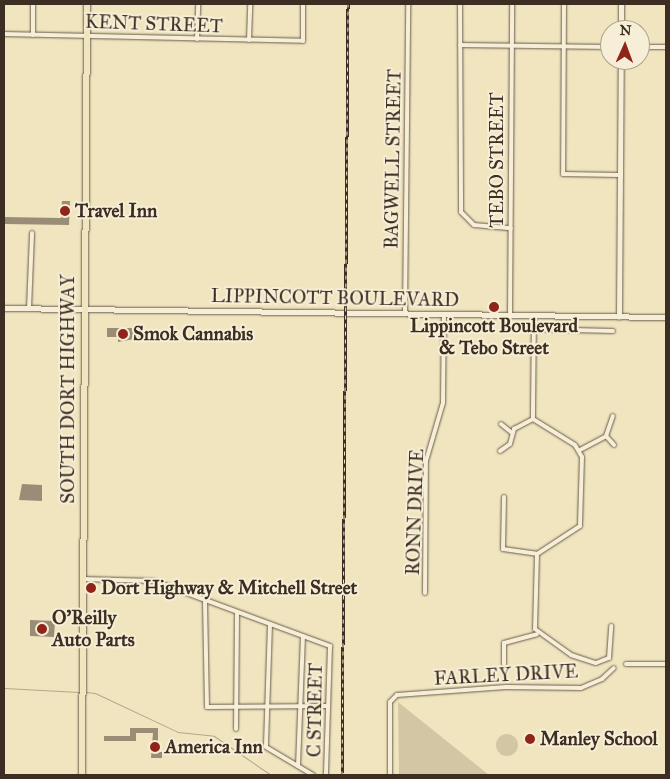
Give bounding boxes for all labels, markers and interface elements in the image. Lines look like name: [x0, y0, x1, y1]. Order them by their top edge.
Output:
street label: KENT STREET: [85, 10, 223, 38]
north arrow: [600, 20, 650, 70]
text: N: [619, 22, 632, 39]
street label: BAGWELL STREET: [380, 69, 406, 249]
street label: TEBO STREET: [486, 92, 508, 228]
place label: Travel Inn: [75, 200, 157, 222]
marker: Travel Inn: [59, 205, 71, 217]
street label: SOUTH DORT HIGHWAY: [57, 274, 79, 504]
street label: LIPPINCOTT BOULEVARD: [211, 284, 459, 312]
marker: Lippincott Boulevard & Tebo Street: [488, 301, 500, 313]
place label: Lippincott Boulevard & Tebo Street: [410, 315, 578, 359]
place label: Smok Cannabis: [133, 323, 253, 345]
marker: Smok Cannabis: [117, 328, 129, 340]
street label: RONN DRIVE: [401, 448, 429, 576]
place label: Dort Highway & Mitchell Street: [101, 577, 357, 599]
marker: Dort Highway & Mitchell Street: [85, 582, 97, 594]
place label: O'Reilly Auto Parts: [52, 607, 135, 651]
marker: O'Reilly Auto Parts: [36, 623, 48, 635]
street label: FARLEY DRIVE: [433, 660, 579, 690]
street label: C STREET: [303, 663, 327, 757]
place label: Manley School: [540, 728, 658, 750]
marker: Manley School: [524, 733, 536, 745]
place label: America Inn: [165, 736, 263, 758]
marker: America Inn: [149, 741, 161, 753]

